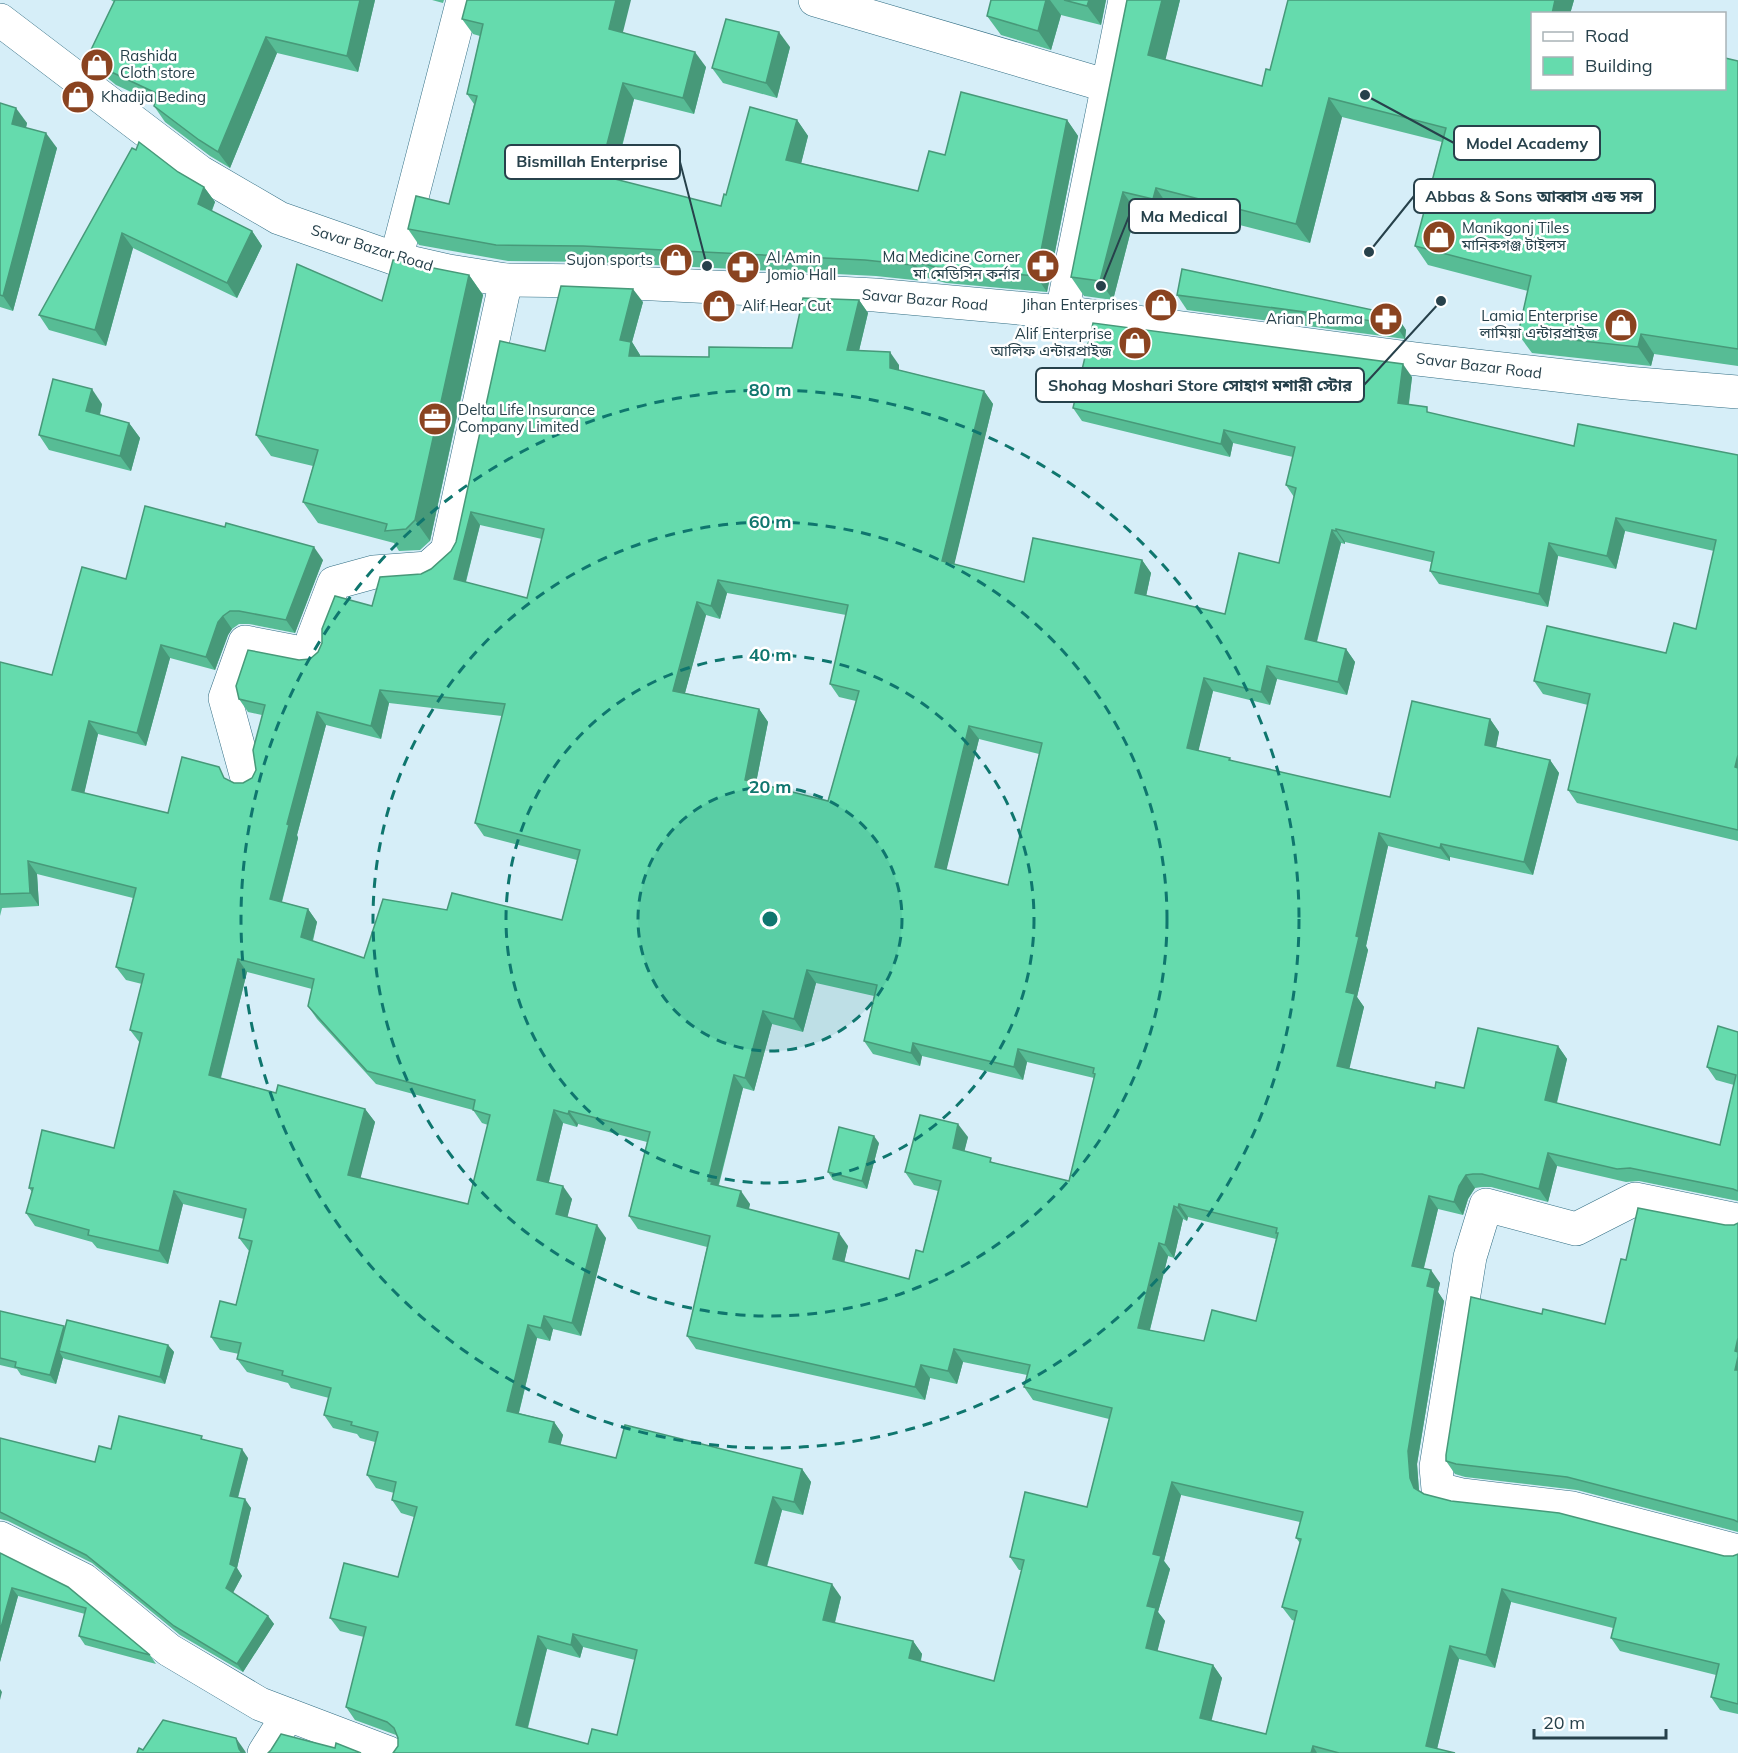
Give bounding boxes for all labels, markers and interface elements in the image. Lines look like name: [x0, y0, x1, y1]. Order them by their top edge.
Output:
legend: [1531, 12, 1726, 90]
text: Road: [1585, 24, 1629, 47]
place label: Rashida Cloth store: [120, 46, 195, 82]
shop icon: Rashida Cloth store: [79, 47, 115, 83]
text: Building: [1585, 54, 1653, 77]
shop icon: Khadija Beding: [60, 79, 96, 115]
place label: Khadija Beding: [101, 87, 206, 106]
callout: Model Academy: [1454, 126, 1600, 160]
text: Model Academy: [1466, 133, 1588, 153]
callout: Bismillah Enterprise: [505, 145, 680, 179]
text: Bismillah Enterprise: [516, 151, 668, 171]
callout: Abbas & Sons আব্বাস এন্ড সন্স: [1414, 179, 1655, 213]
text: Abbas & Sons আব্বাস এন্ড সন্স: [1425, 186, 1644, 206]
callout: Ma Medical: [1129, 199, 1240, 233]
text: Ma Medical: [1140, 206, 1228, 226]
place label: Manikgonj Tiles মানিকগঞ্জ টাইলস: [1461, 218, 1569, 254]
shop icon: Manikgonj Tiles মানিকগঞ্জ টাইলস: [1421, 219, 1457, 255]
street label: Savar Bazar Road: [309, 220, 435, 275]
shop icon: Sujon sports: [658, 242, 694, 278]
place label: Ma Medicine Corner মা মেডিসিন কর্নার: [883, 247, 1021, 283]
place label: Al Amin Jomio Hall: [766, 248, 836, 284]
pharmacy icon: Ma Medicine Corner মা মেডিসিন কর্নার: [1025, 248, 1061, 284]
pharmacy icon: Al Amin Jomio Hall: [725, 249, 761, 285]
place label: Sujon sports: [567, 250, 653, 269]
street label: Savar Bazar Road: [861, 285, 989, 314]
shop icon: Jihan Enterprises: [1143, 287, 1179, 323]
shop icon: Alif Hear Cut: [701, 288, 737, 324]
place label: Jihan Enterprises: [1022, 295, 1138, 314]
place label: Alif Hear Cut: [742, 296, 831, 315]
pharmacy icon: Arian Pharma: [1368, 301, 1404, 337]
place label: Lamia Enterprise লামিয়া এন্টারপ্রাইজ: [1479, 306, 1599, 342]
shop icon: Lamia Enterprise লামিয়া এন্টারপ্রাইজ: [1603, 307, 1639, 343]
place label: Arian Pharma: [1266, 309, 1363, 328]
place label: Alif Enterprise আলিফ এন্টারপ্রাইজ: [989, 324, 1113, 360]
shop icon: Alif Enterprise আলিফ এন্টারপ্রাইজ: [1117, 325, 1153, 361]
street label: Savar Bazar Road: [1415, 348, 1543, 383]
callout: Shohag Moshari Store সোহাগ মশারী স্টোর: [1036, 368, 1364, 402]
text: Shohag Moshari Store সোহাগ মশারী স্টোর: [1048, 375, 1352, 395]
text: 80 m: [749, 378, 791, 401]
place label: Delta Life Insurance Company Limited: [458, 400, 595, 436]
office icon: Delta Life Insurance Company Limited: [417, 401, 453, 437]
text: 60 m: [749, 510, 791, 533]
text: 40 m: [749, 643, 791, 666]
text: 20 m: [749, 775, 791, 798]
centre of rings: [760, 909, 780, 929]
scale bar: [1534, 1702, 1666, 1740]
text: 20 m: [1543, 1711, 1585, 1734]

